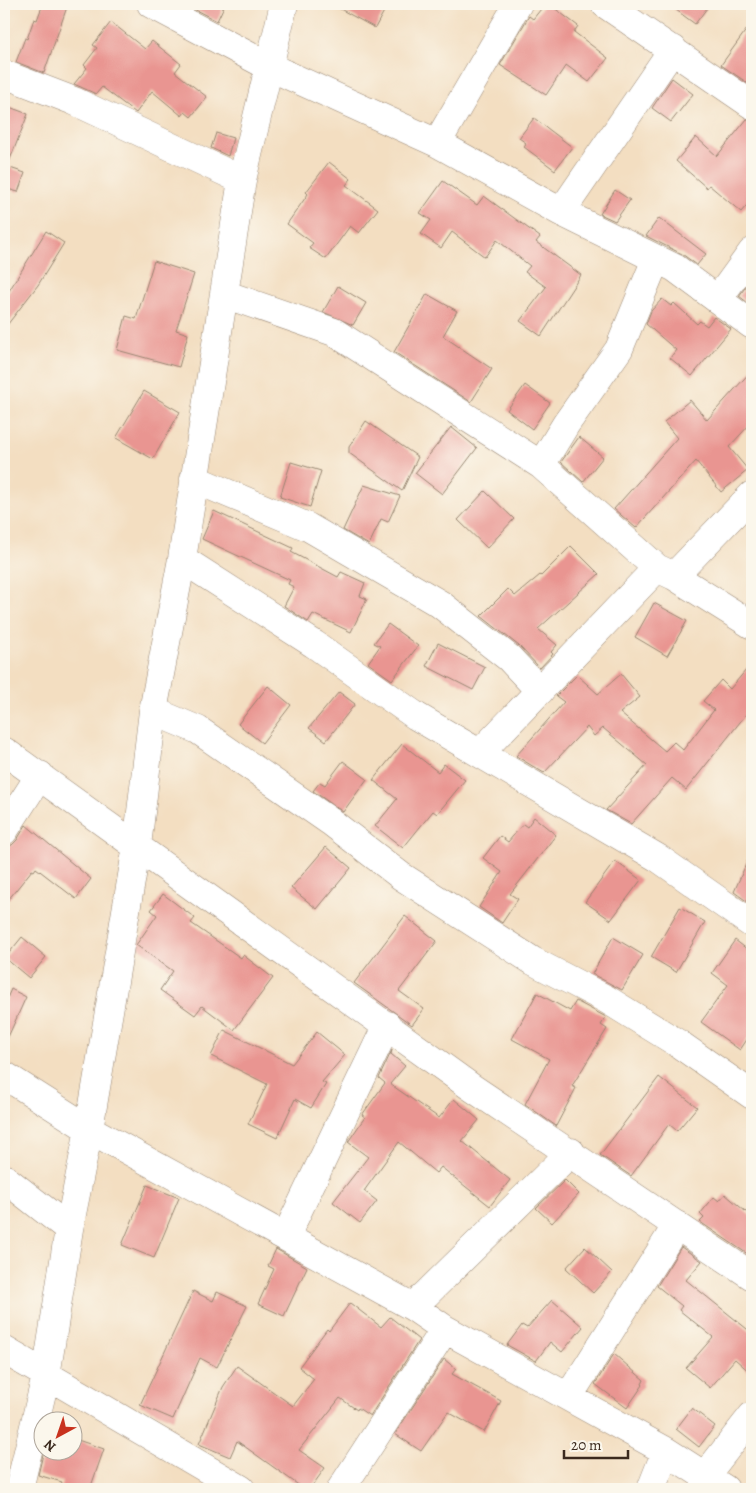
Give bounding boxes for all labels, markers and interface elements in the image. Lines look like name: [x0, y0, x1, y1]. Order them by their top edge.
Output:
north arrow: [32, 1410, 82, 1460]
scale bar: [564, 1428, 627, 1460]
text: N: [40, 1435, 60, 1456]
text: 20 m: [571, 1435, 602, 1455]

